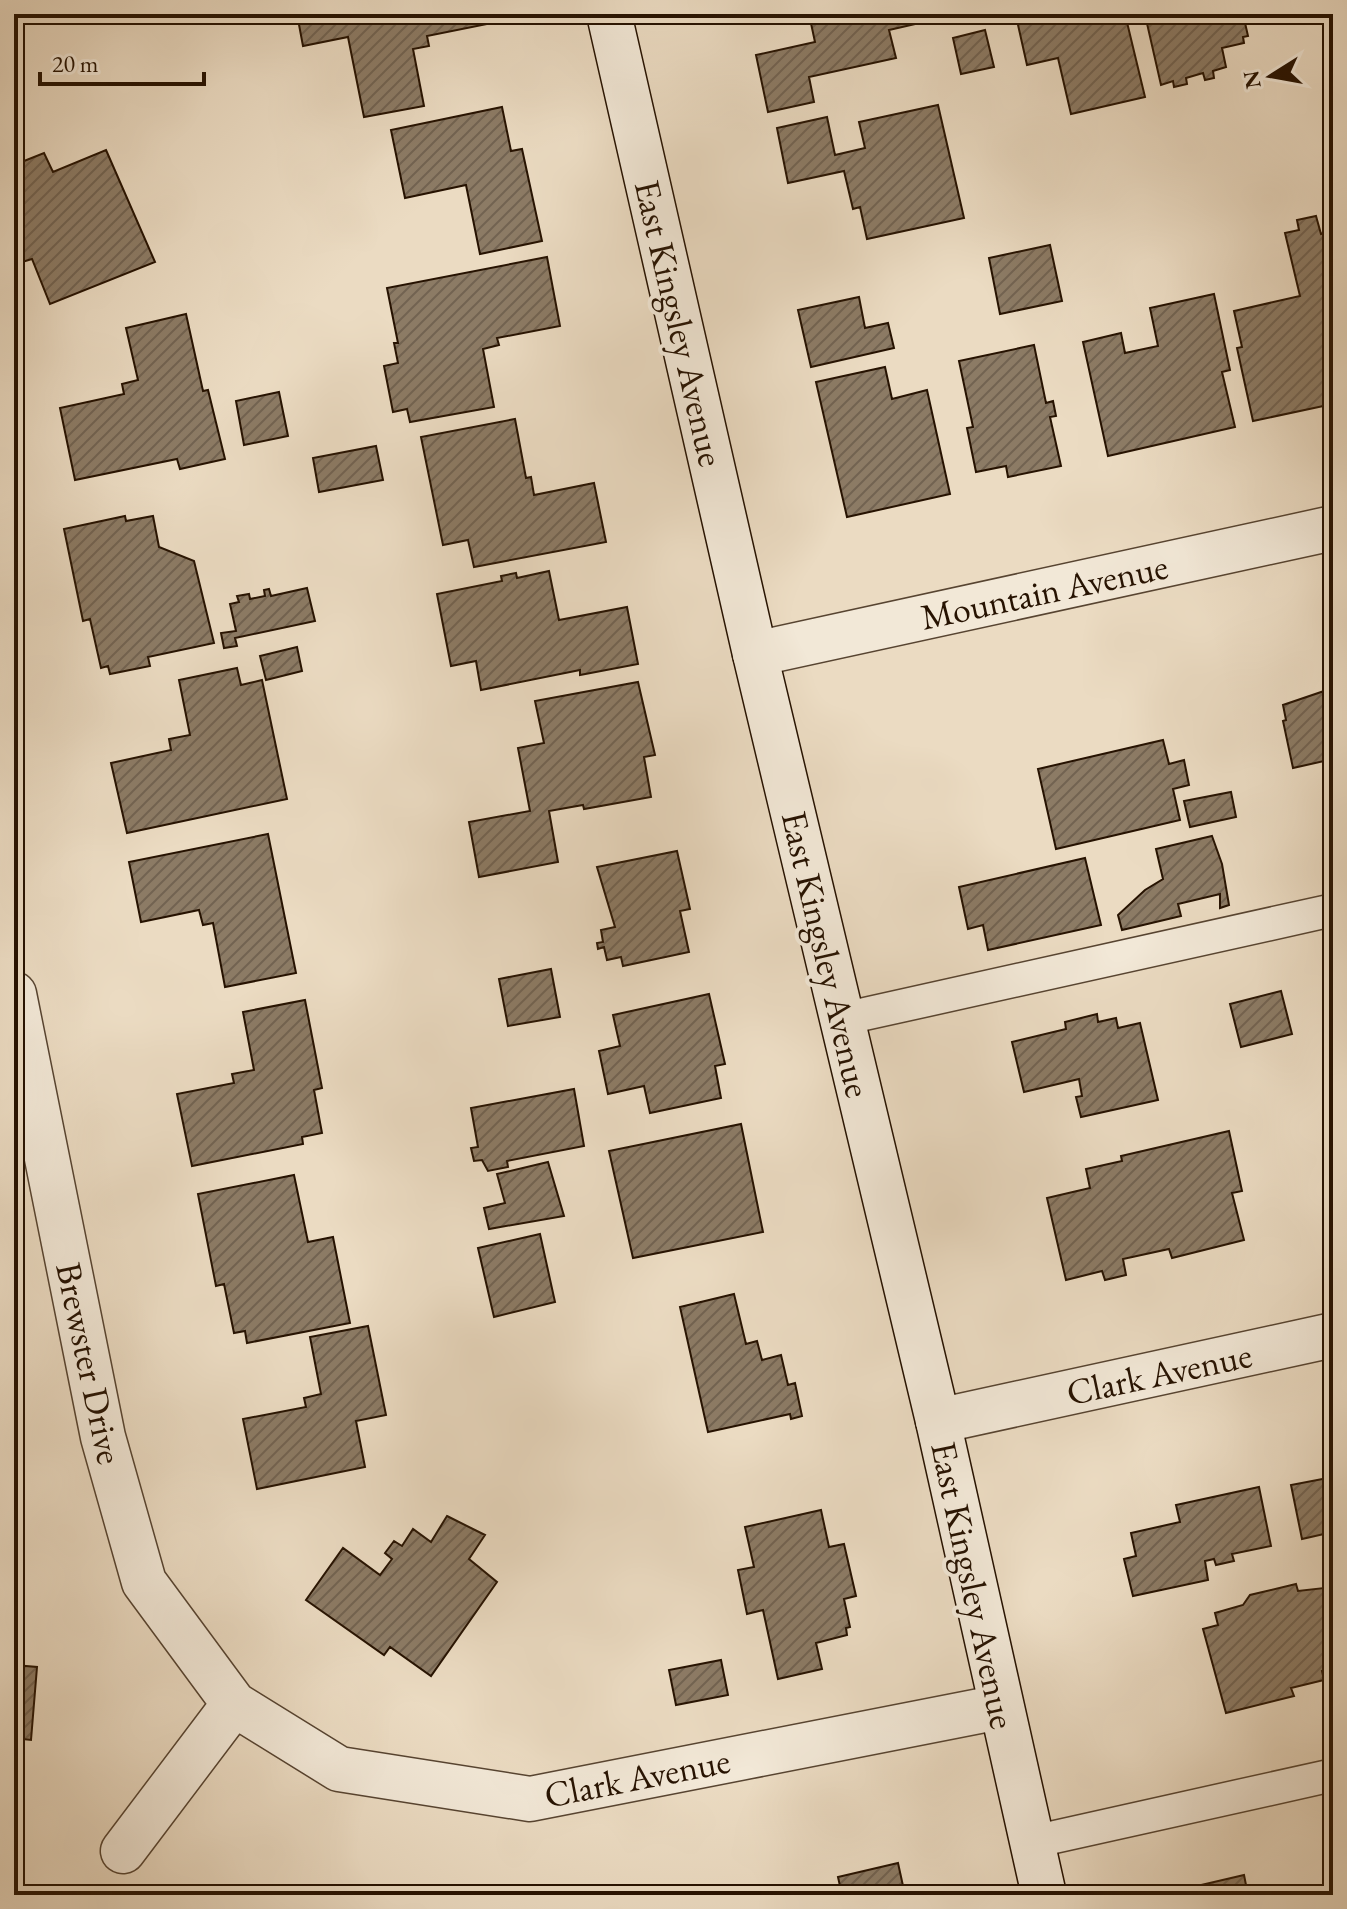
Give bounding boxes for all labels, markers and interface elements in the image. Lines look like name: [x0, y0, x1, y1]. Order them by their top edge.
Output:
scale bar: [40, 36, 204, 86]
north arrow: [1231, 36, 1311, 116]
text: 20 m: [52, 48, 99, 79]
text: N: [1236, 68, 1268, 91]
street label: East Kingsley Avenue: [624, 175, 735, 471]
street label: Mountain Avenue: [916, 542, 1172, 641]
street label: East Kingsley Avenue: [771, 806, 882, 1102]
street label: Brewster Drive: [45, 1258, 134, 1468]
street label: Clark Avenue: [1062, 1331, 1256, 1416]
street label: East Kingsley Avenue: [920, 1437, 1027, 1733]
street label: Clark Avenue: [540, 1736, 734, 1818]

